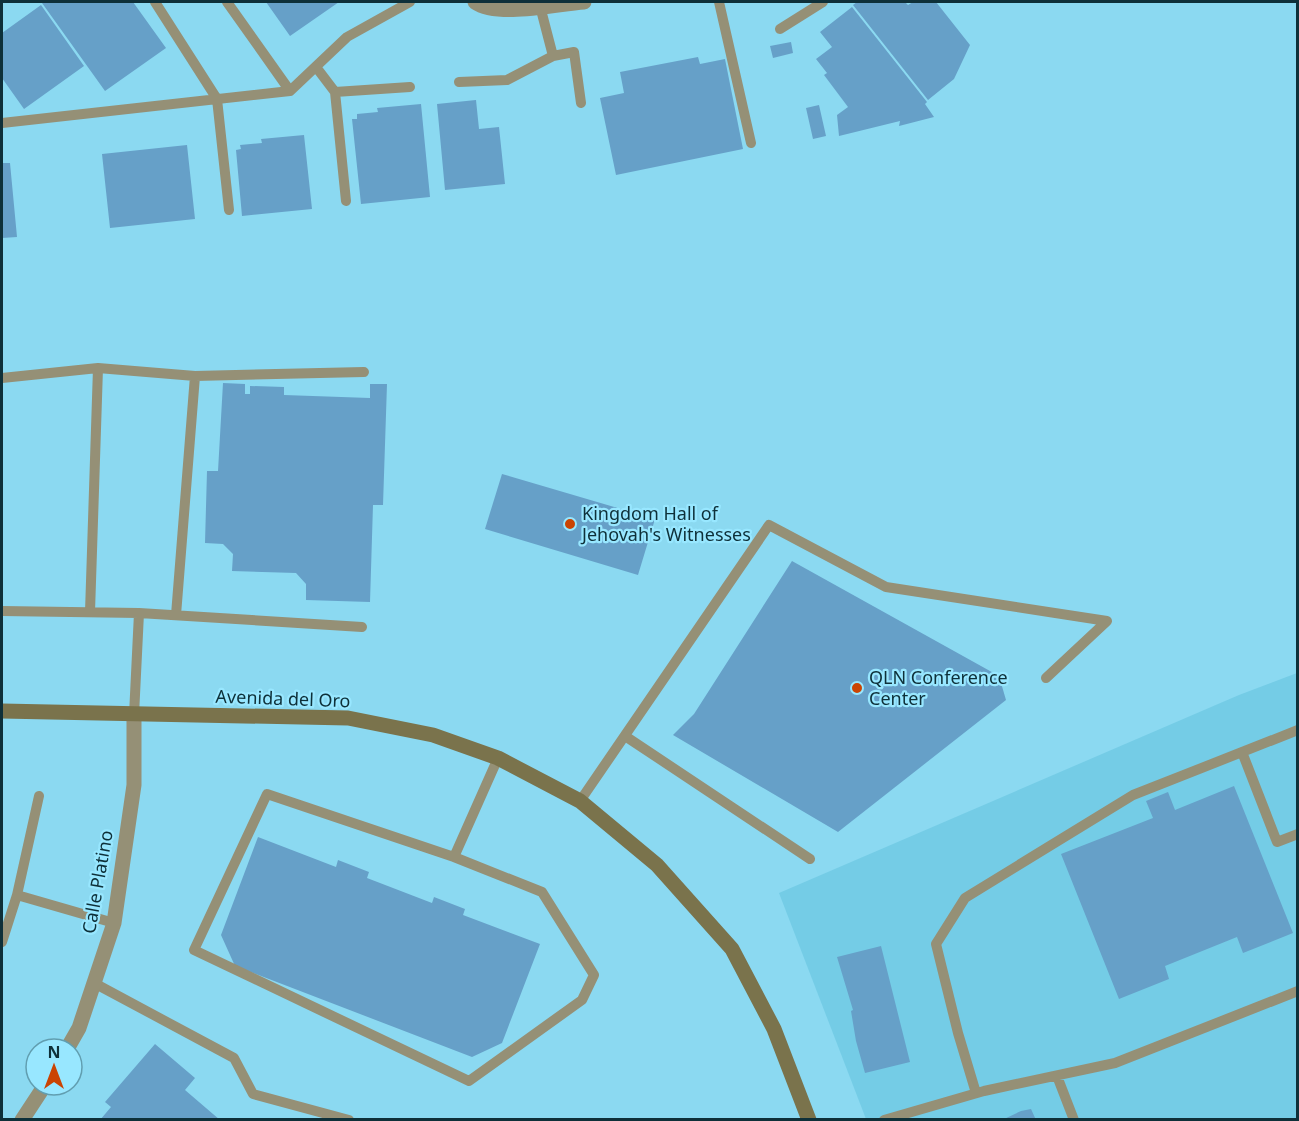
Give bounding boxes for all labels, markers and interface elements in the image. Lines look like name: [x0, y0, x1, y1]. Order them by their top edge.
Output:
place label: Kingdom Hall of Jehovah's Witnesses: [580, 501, 751, 546]
marker: Kingdom Hall of Jehovah's Witnesses: [563, 517, 577, 531]
place label: QLN Conference Center: [869, 665, 1008, 710]
marker: QLN Conference Center: [850, 681, 864, 695]
street label: Avenida del Oro: [215, 684, 351, 712]
street label: Calle Platino: [76, 828, 118, 935]
north arrow: [24, 1037, 84, 1097]
text: N: [47, 1041, 61, 1063]

